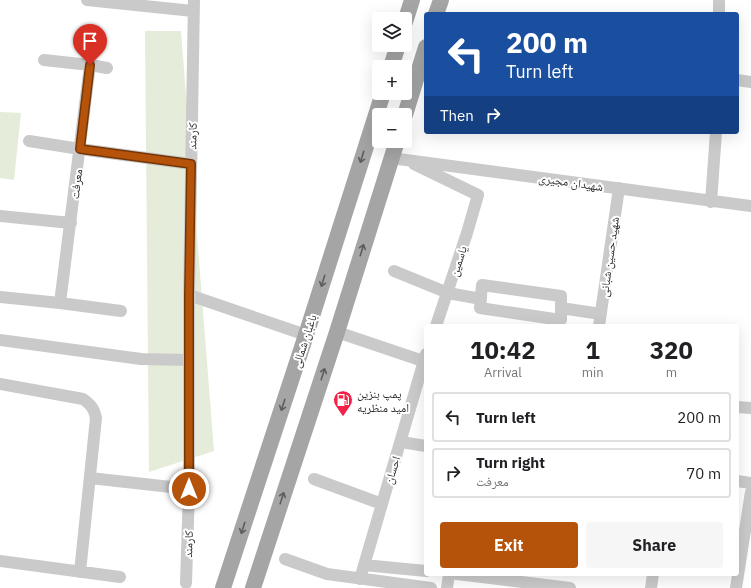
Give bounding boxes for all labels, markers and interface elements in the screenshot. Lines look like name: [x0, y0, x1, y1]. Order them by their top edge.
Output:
map controls: [372, 12, 412, 148]
button: layers: [372, 12, 412, 52]
pin: [73, 24, 107, 65]
text: 200 m: [506, 24, 588, 61]
icon: left: [440, 28, 492, 80]
icon: arrive: [79, 30, 101, 52]
button: +: [372, 60, 412, 100]
text: Turn left: [506, 60, 574, 83]
icon: right: [482, 104, 504, 126]
text: Then: [440, 106, 474, 125]
button: −: [372, 108, 412, 148]
street label: کارمند: [184, 122, 200, 150]
one-way arrow: [358, 151, 366, 163]
street label: معرفت: [67, 168, 85, 200]
street label: شهیدان مجیری: [538, 170, 604, 194]
street label: شهید حسین شبانی: [596, 216, 622, 298]
one-way arrow: [359, 244, 366, 257]
street label: یاسمین: [446, 244, 470, 278]
one-way arrow: [319, 274, 326, 287]
street label: باغبان شمالی: [288, 312, 320, 370]
text: 10:42: [470, 334, 536, 366]
text: 1: [585, 334, 600, 366]
text: 320: [650, 334, 693, 366]
text: Arrival: [484, 364, 522, 381]
text: min: [582, 364, 604, 381]
text: m: [666, 364, 677, 381]
one-way arrow: [320, 368, 327, 381]
place label: پمپ بنزین امید منظریه: [357, 386, 409, 415]
fuel station icon: پمپ بنزین امید منظریه: [332, 389, 354, 417]
one-way arrow: [279, 398, 287, 410]
icon: left: [442, 406, 464, 428]
text: Turn left: [476, 408, 536, 427]
text: 200 m: [677, 408, 721, 427]
text: Turn right: [476, 453, 545, 472]
street label: احسان: [381, 454, 403, 486]
icon: right: [442, 462, 464, 484]
text: 70 m: [686, 464, 721, 483]
position arrow: [168, 468, 210, 510]
text: معرفت: [476, 473, 509, 490]
one-way arrow: [279, 491, 286, 504]
one-way arrow: [239, 521, 246, 534]
button: Exit: [440, 522, 578, 568]
button: Share: [586, 522, 723, 568]
street label: کارمند: [180, 530, 196, 558]

